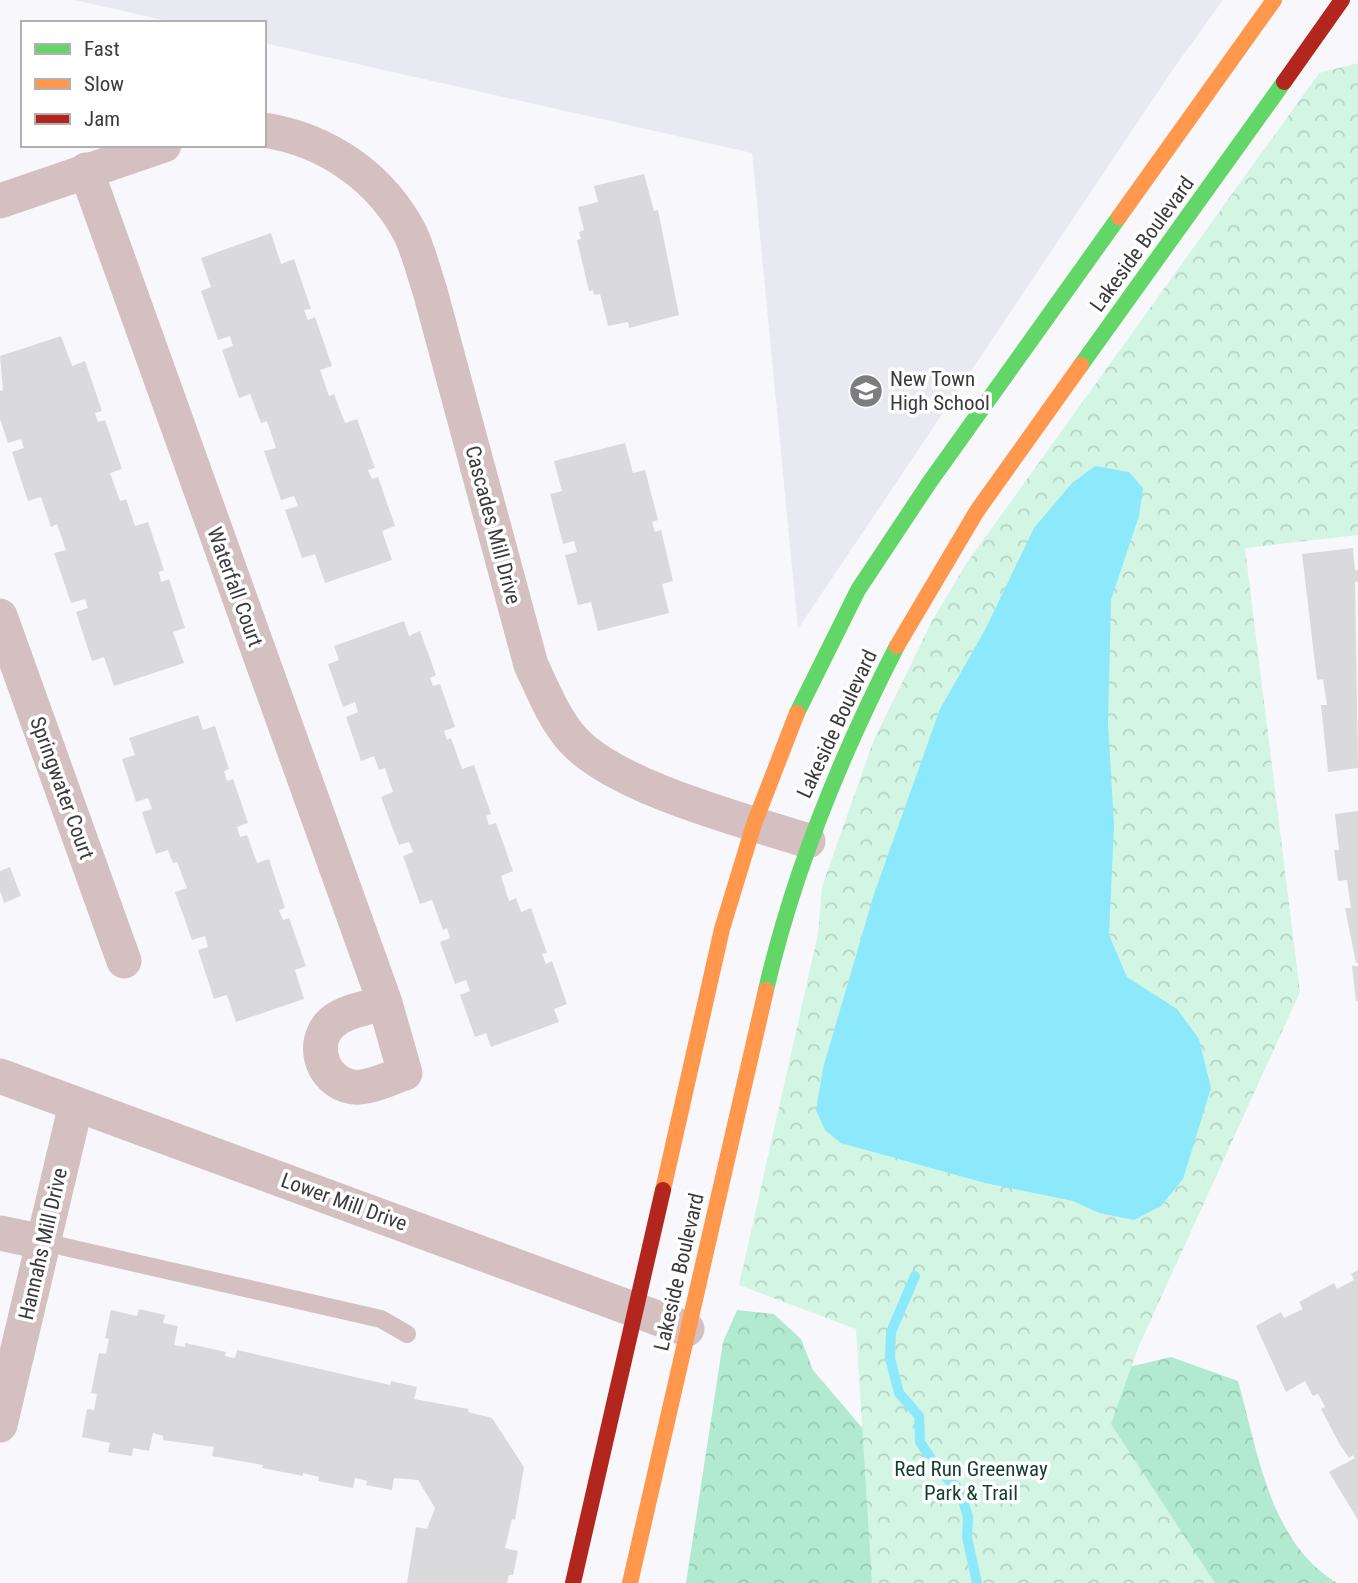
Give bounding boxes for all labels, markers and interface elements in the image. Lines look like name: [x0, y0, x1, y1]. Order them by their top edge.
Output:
legend: [21, 21, 266, 147]
text: Fast: [84, 37, 120, 61]
text: Slow: [84, 72, 124, 96]
text: Jam: [84, 107, 120, 131]
street label: Lakeside Boulevard: [1085, 172, 1199, 316]
place label: New Town High School: [890, 367, 990, 415]
school or university icon: New Town High School: [847, 372, 885, 410]
street label: Cascades Mill Drive: [460, 443, 526, 607]
street label: Waterfall Court: [202, 524, 268, 650]
street label: Lakeside Boulevard: [792, 646, 882, 802]
street label: Springwater Court: [25, 714, 99, 862]
street label: Hannahs Mill Drive: [14, 1166, 72, 1322]
street label: Lower Mill Drive: [278, 1168, 410, 1236]
street label: Lakeside Boulevard: [649, 1191, 709, 1353]
park label: Red Run Greenway Park & Trail: [894, 1457, 1048, 1505]

